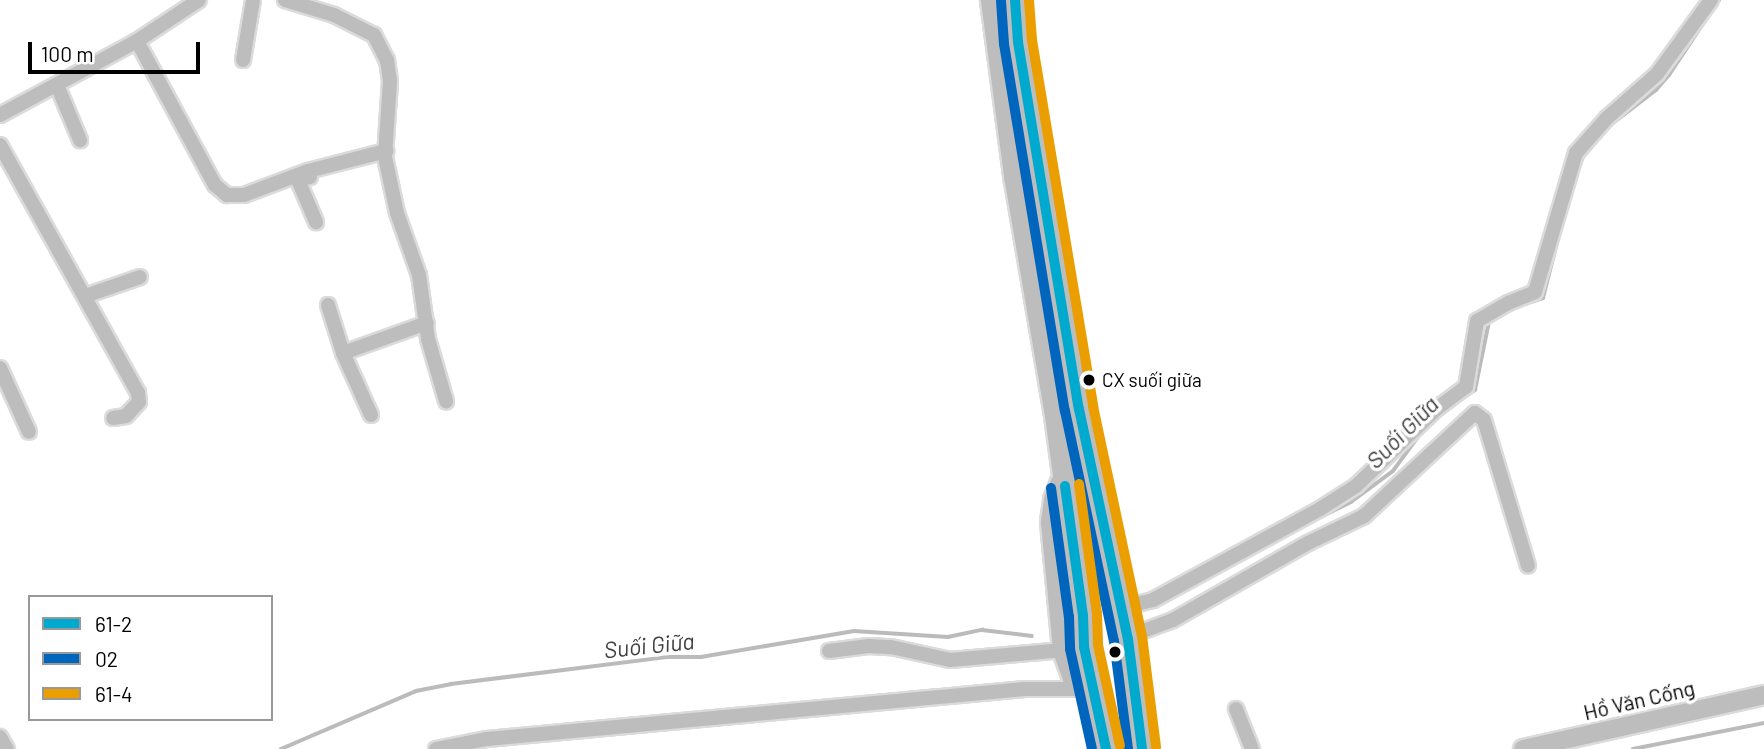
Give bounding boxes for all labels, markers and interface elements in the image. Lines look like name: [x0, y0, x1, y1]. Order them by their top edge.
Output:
scale bar: [32, 28, 203, 72]
text: 100 m: [41, 41, 94, 66]
place label: CX suối giữa: [1102, 369, 1202, 391]
marker: CX suối giữa: [1082, 373, 1096, 387]
water label: Suối Giữa: [1360, 390, 1444, 474]
legend: [28, 595, 273, 721]
text: 61-2: [95, 611, 132, 636]
water label: Suối Giữa: [602, 627, 696, 663]
unlabelled marker: [1108, 645, 1122, 659]
text: 02: [95, 646, 118, 671]
street label: Hồ Văn Cống: [1581, 675, 1697, 725]
text: 61-4: [95, 681, 133, 706]

